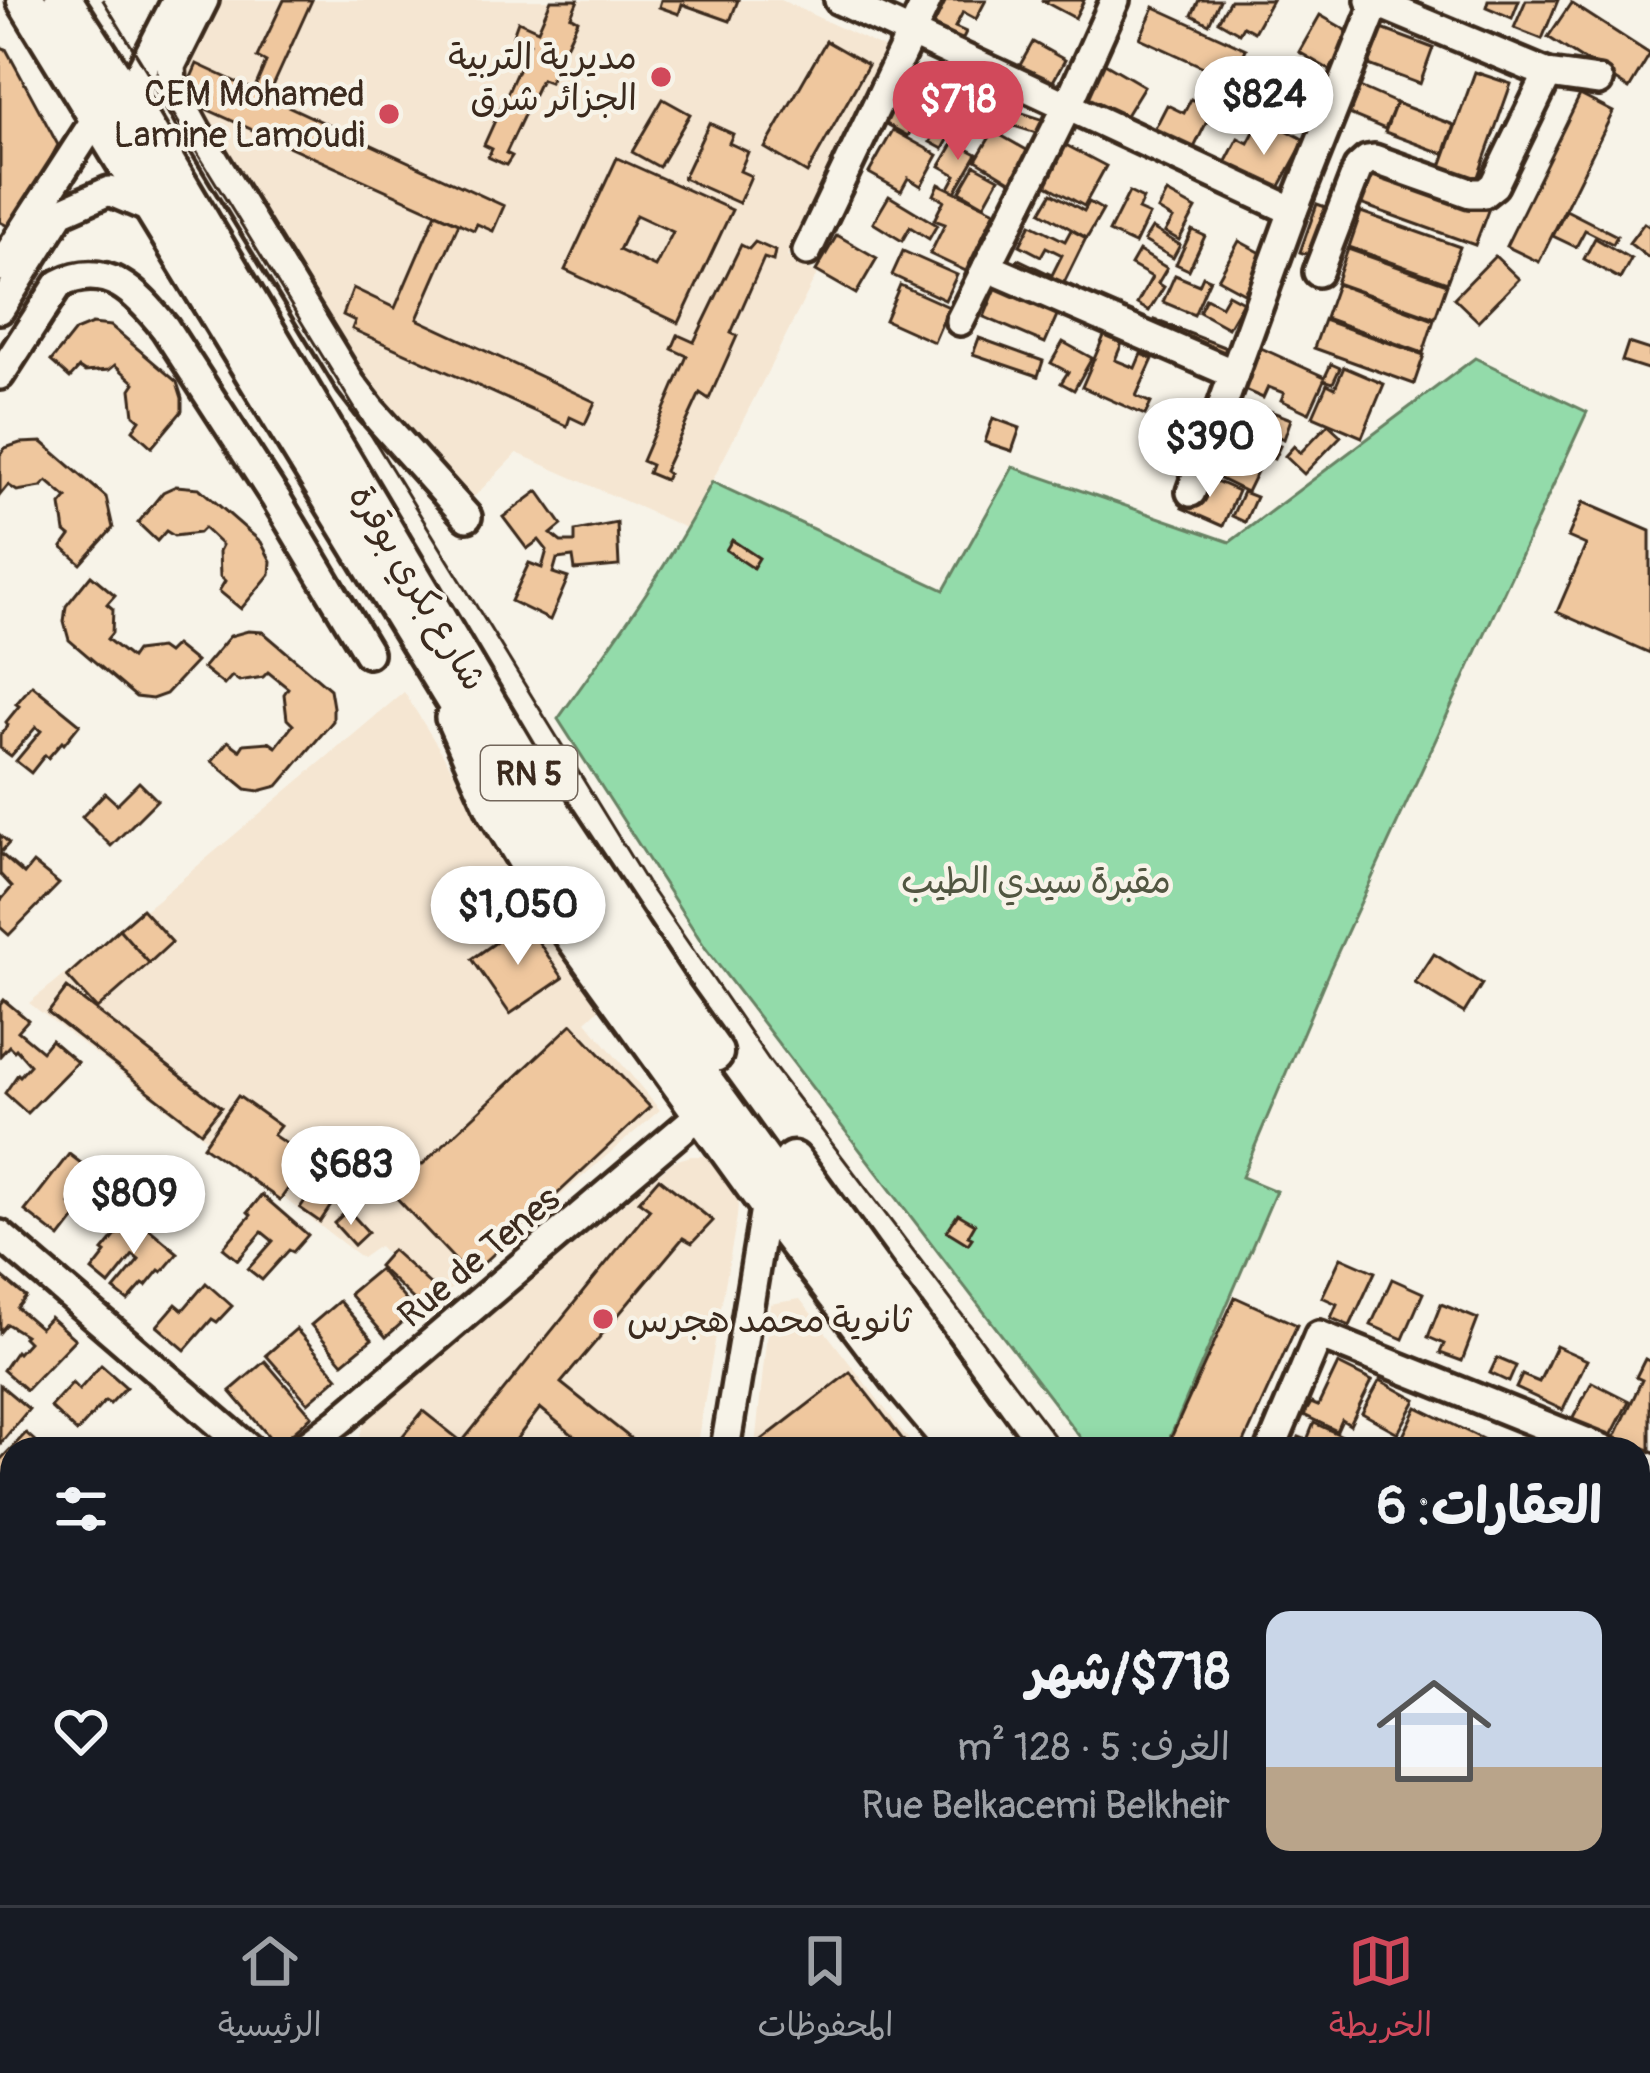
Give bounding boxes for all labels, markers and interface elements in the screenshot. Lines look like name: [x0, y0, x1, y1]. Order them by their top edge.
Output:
place label: مديرية التربية الجزائر شرق: [448, 35, 637, 121]
pin: $824: [1193, 56, 1335, 158]
pin: $718: [887, 61, 1029, 163]
marker: مديرية التربية الجزائر شرق: [648, 64, 674, 90]
text: $824: [1221, 70, 1307, 119]
place label: CEM Mohamed Lamine Lamoudi: [114, 72, 365, 158]
text: $718: [920, 75, 996, 124]
marker: CEM Mohamed Lamine Lamoudi: [376, 101, 402, 127]
pin: $390: [1139, 398, 1281, 500]
text: $390: [1165, 412, 1255, 461]
street label: شارع بكري بوقرة: [337, 477, 497, 700]
road number: RN 5: [481, 746, 577, 800]
park label: مقبرة سيدي الطيب: [901, 859, 1171, 906]
pin: $1,050: [420, 866, 616, 968]
text: $1,050: [458, 880, 578, 929]
pin: $683: [280, 1126, 422, 1228]
text: $683: [308, 1140, 394, 1189]
pin: $809: [63, 1155, 205, 1257]
text: $809: [90, 1169, 178, 1218]
street label: Rue de Tenes: [389, 1177, 569, 1338]
place label: ثانوية محمد هجرس: [627, 1298, 913, 1343]
marker: ثانوية محمد هجرس: [590, 1306, 616, 1332]
text: العقارات: 6: [1377, 1475, 1602, 1539]
icon: filters: [48, 1476, 114, 1542]
text: $718/شهر: [1027, 1641, 1230, 1705]
icon: home: [1362, 1659, 1506, 1803]
icon: heart: [48, 1698, 114, 1764]
text: الغرف: 5 · 128 m²: [957, 1723, 1230, 1772]
text: Rue Belkacemi Belkheir: [861, 1781, 1230, 1830]
tab: الرئيسية: [218, 1928, 322, 2054]
tab: المحفوظات: [757, 1928, 893, 2054]
tab: الخريطة: [1329, 1928, 1432, 2054]

